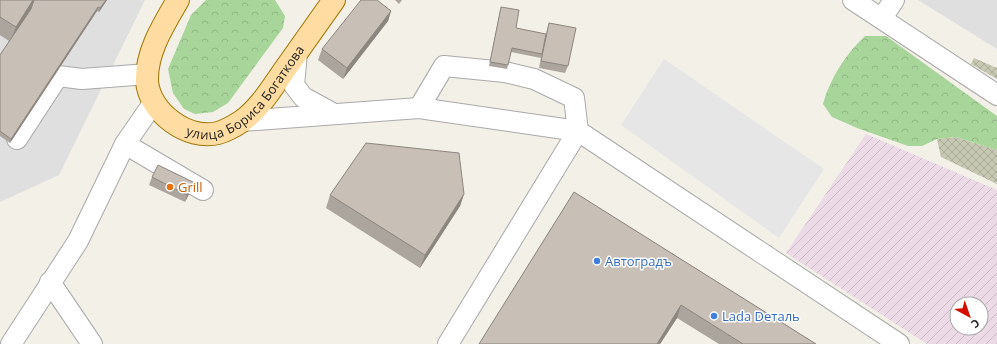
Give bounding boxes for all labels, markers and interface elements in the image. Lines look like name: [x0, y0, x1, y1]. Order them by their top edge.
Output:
street label: улица Бориса Богаткова: [184, 42, 308, 143]
place label: Grill: [178, 178, 203, 196]
marker: Grill: [165, 182, 175, 192]
place label: Автоградъ: [605, 252, 672, 270]
marker: Автоградъ: [592, 256, 602, 266]
north arrow: [949, 296, 989, 336]
place label: Lada Dеталь: [722, 307, 800, 325]
marker: Lada Dеталь: [709, 311, 719, 321]
text: С: [968, 316, 983, 332]

